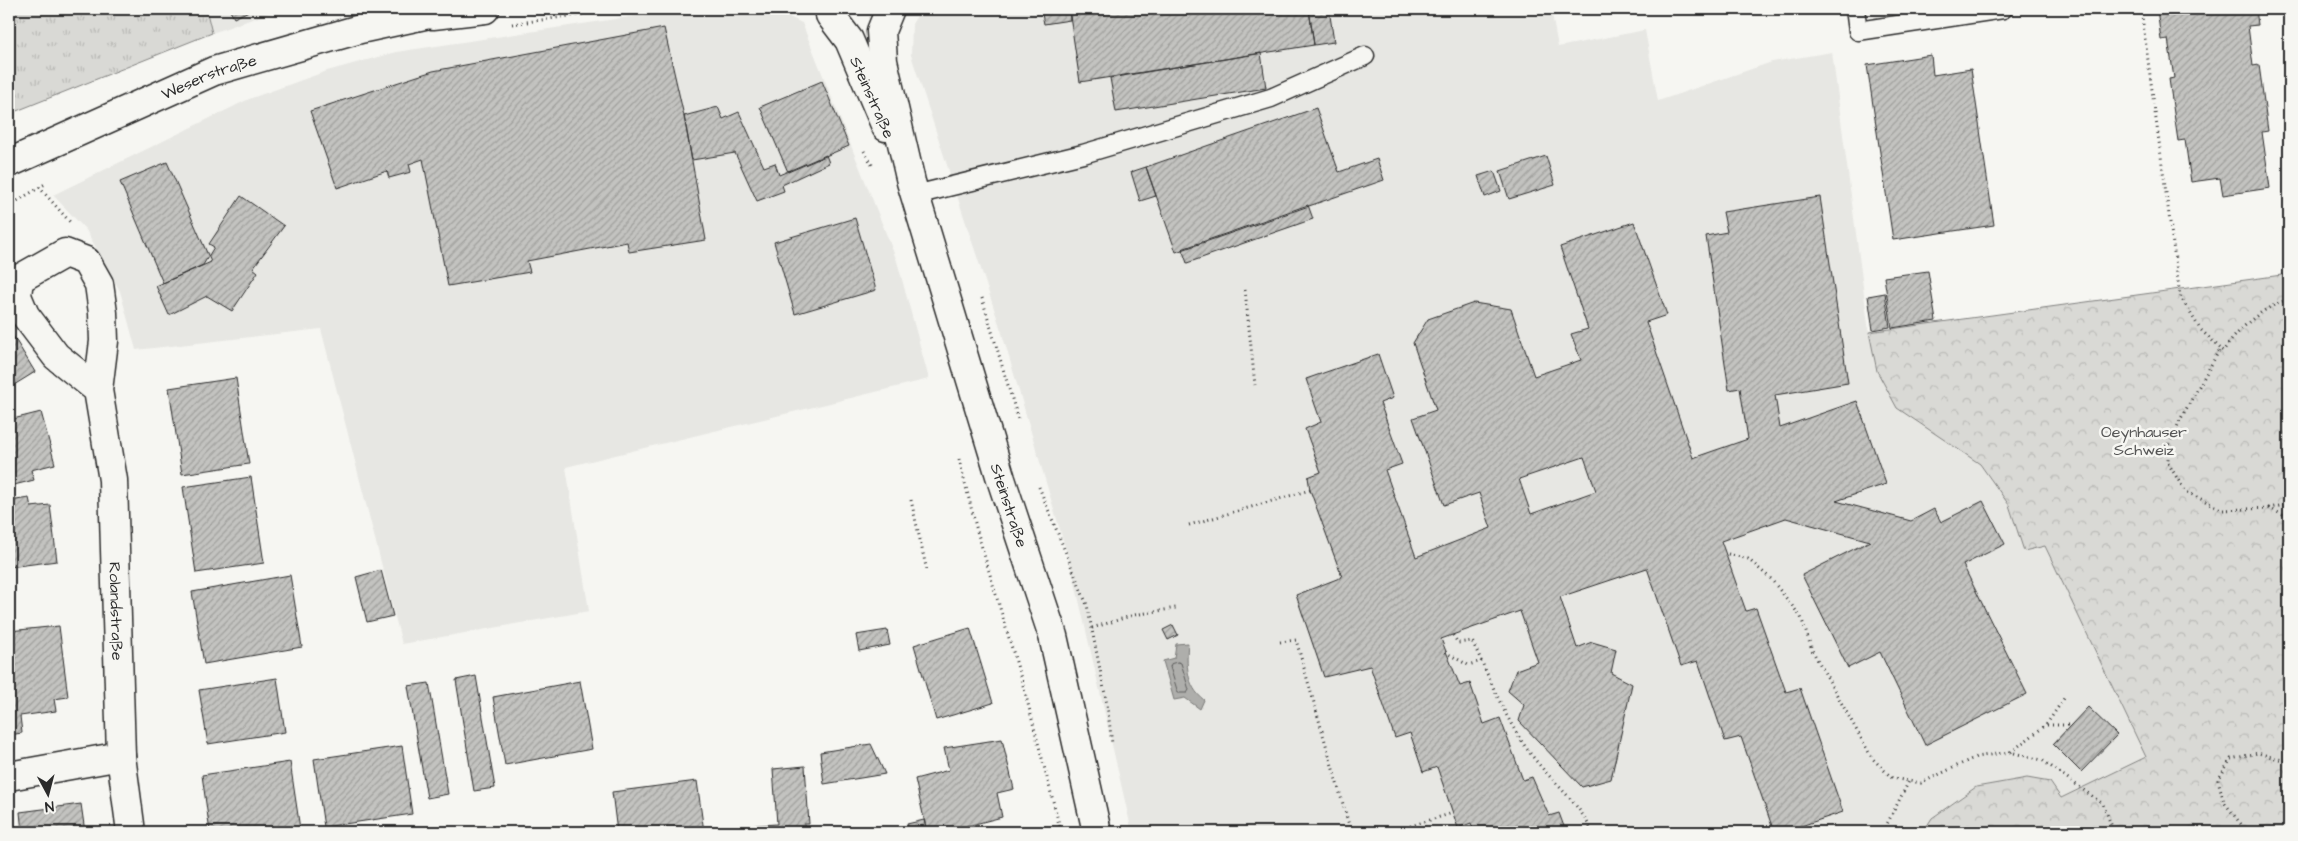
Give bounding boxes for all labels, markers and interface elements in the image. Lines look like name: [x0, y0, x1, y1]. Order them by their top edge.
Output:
street label: Weserstraße: [158, 49, 260, 105]
street label: Steinstraße: [844, 53, 900, 142]
park label: Oeynhauser Schweiz: [2101, 421, 2187, 461]
street label: Steinstraße: [985, 461, 1033, 551]
street label: Rolandstraße: [103, 561, 128, 661]
north arrow: [22, 768, 72, 818]
text: N: [44, 795, 55, 816]

